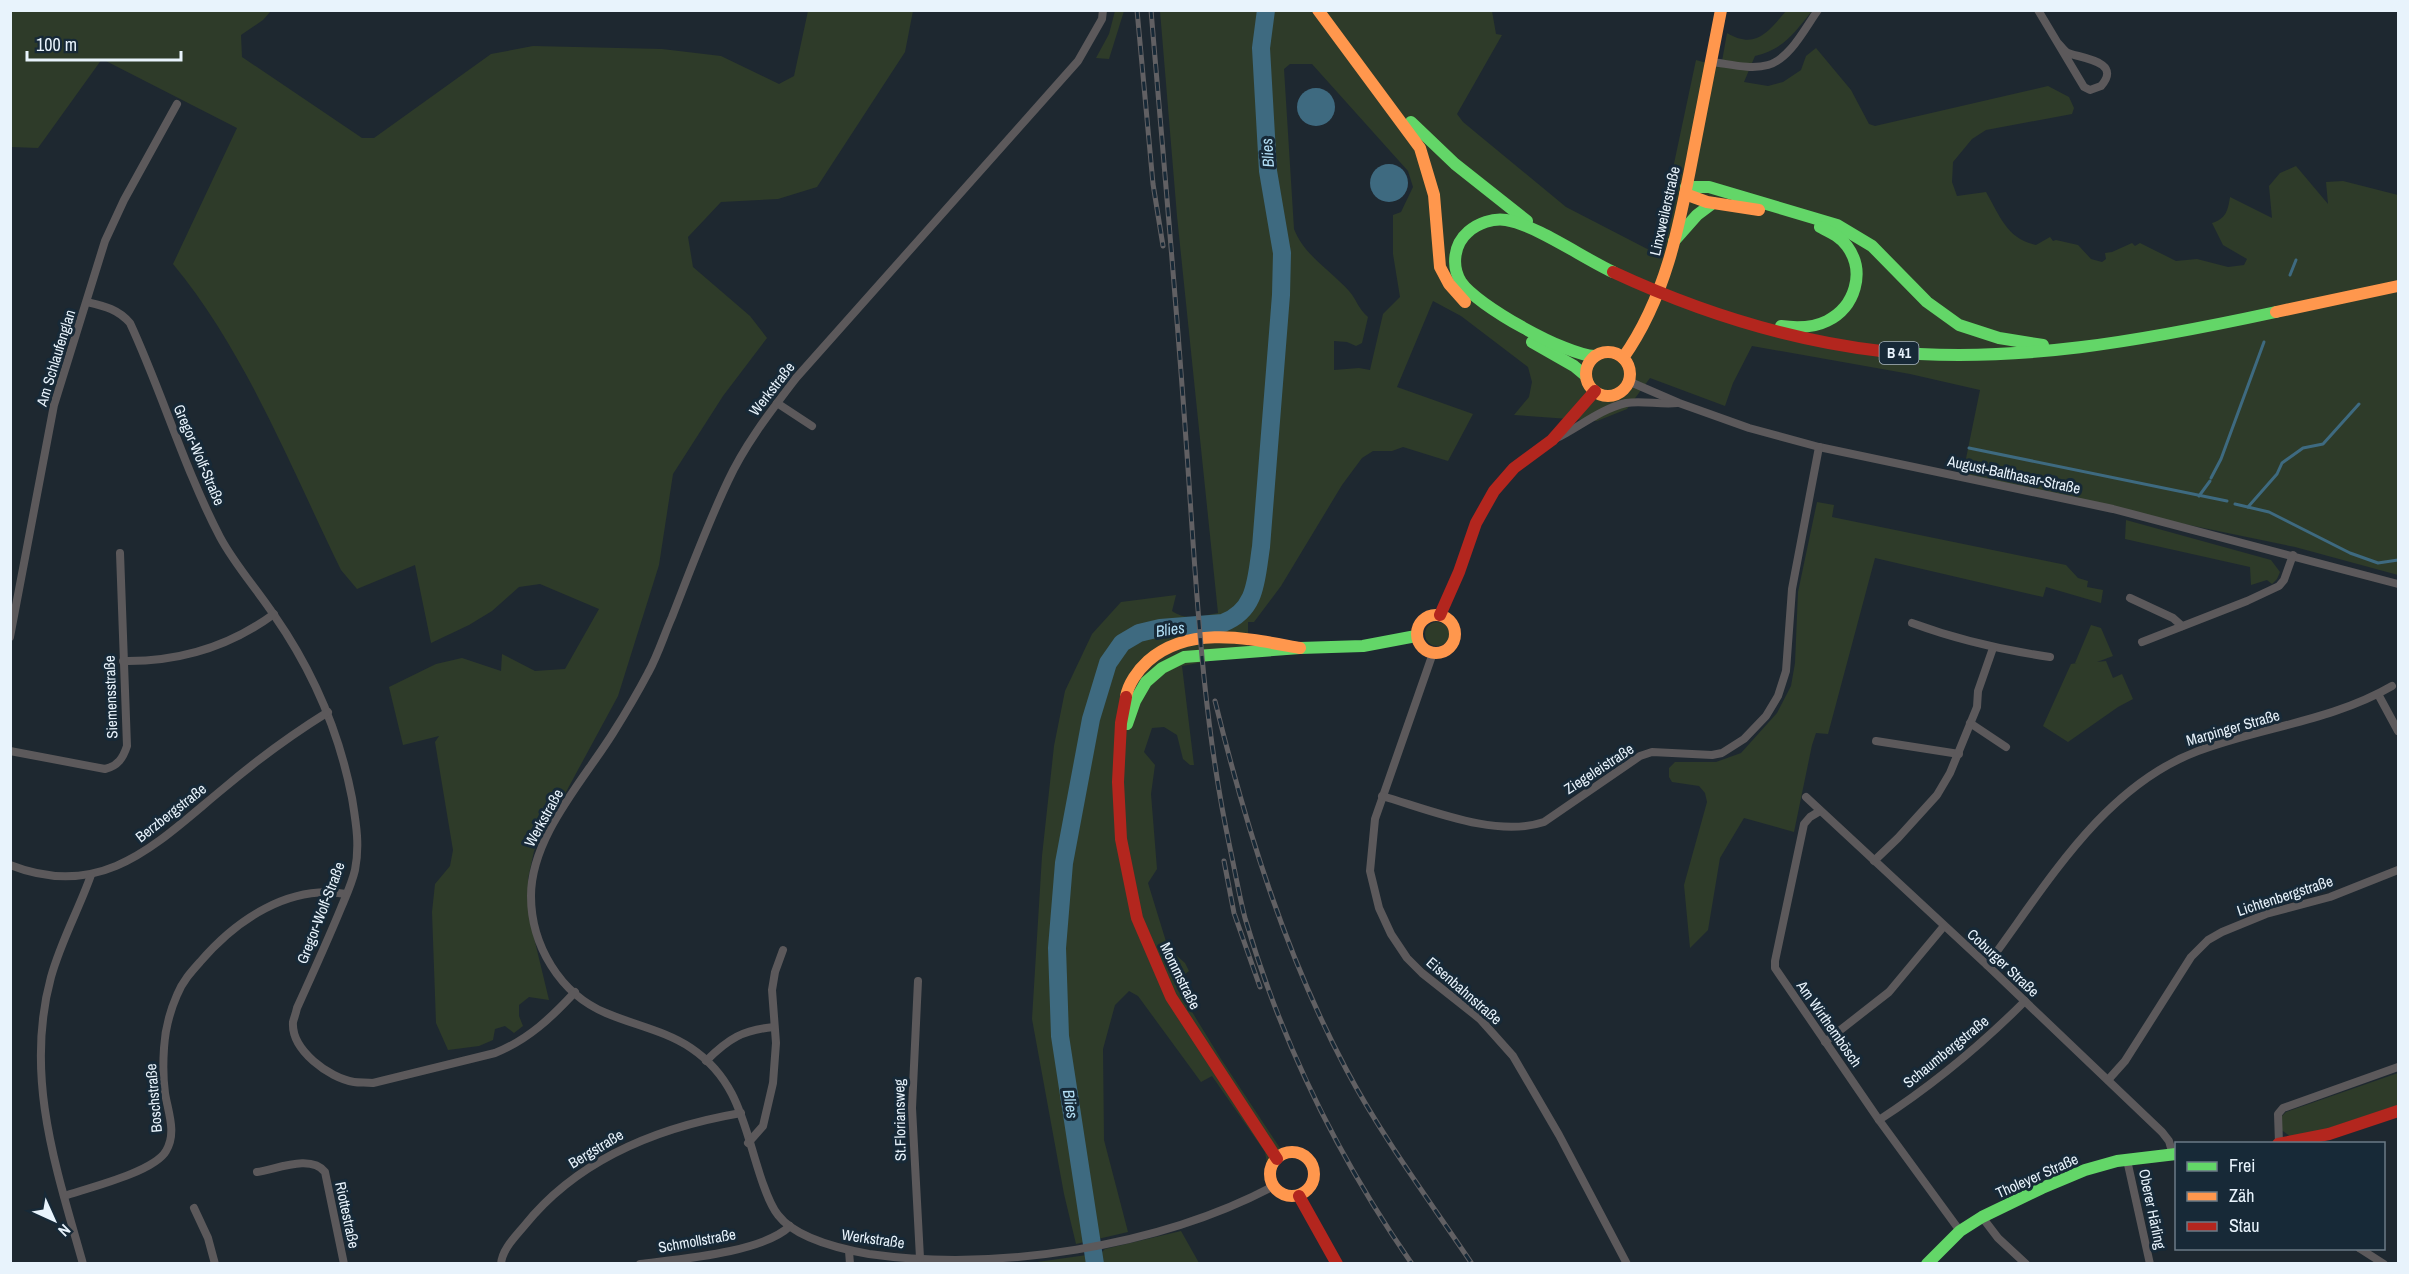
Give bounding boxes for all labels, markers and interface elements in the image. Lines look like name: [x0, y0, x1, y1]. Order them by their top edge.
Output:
scale bar: [27, 24, 182, 62]
text: 100 m: [36, 32, 77, 57]
water label: Blies: [1255, 137, 1279, 168]
street label: Linxweilerstraße: [1644, 164, 1685, 258]
street label: Am Schlaufenglan: [31, 307, 80, 410]
road number: B 41: [1880, 342, 1918, 364]
street label: Werkstraße: [744, 357, 799, 420]
street label: Gregor-Wolf-Straße: [169, 401, 230, 509]
street label: August-Balthasar-Straße: [1945, 450, 2083, 499]
water label: Blies: [1154, 616, 1186, 642]
street label: Siemensstraße: [99, 655, 122, 739]
street label: Marpinger Straße: [2184, 704, 2282, 751]
street label: Ziegeleistraße: [1560, 738, 1638, 799]
street label: Berzbergstraße: [131, 778, 211, 847]
street label: Werkstraße: [519, 785, 568, 851]
street label: Gregor-Wolf-Straße: [291, 859, 350, 967]
street label: Lichtenbergstraße: [2234, 870, 2336, 921]
street label: Coburger Straße: [1963, 924, 2044, 1002]
street label: Mommstraße: [1155, 939, 1206, 1013]
street label: Eisenbahnstraße: [1422, 952, 1507, 1029]
street label: Am Wirthembösch: [1791, 975, 1867, 1071]
street label: Schaumbergstraße: [1898, 1010, 1993, 1093]
street label: Boschstraße: [140, 1063, 167, 1133]
street label: St.Floriansweg: [888, 1079, 911, 1161]
water label: Blies: [1058, 1088, 1084, 1121]
street label: Bergstraße: [564, 1124, 627, 1173]
legend: [2175, 1142, 2385, 1250]
street label: Tholeyer Straße: [1992, 1148, 2081, 1203]
text: Frei: [2229, 1153, 2255, 1178]
street label: Oberer Härling: [2134, 1167, 2171, 1251]
street label: Riottestraße: [330, 1180, 365, 1250]
text: Zäh: [2229, 1183, 2254, 1208]
north arrow: [24, 1190, 84, 1250]
text: Stau: [2229, 1213, 2259, 1238]
text: N: [53, 1219, 76, 1242]
street label: Schmollstraße: [656, 1223, 738, 1258]
street label: Werkstraße: [840, 1224, 906, 1253]

